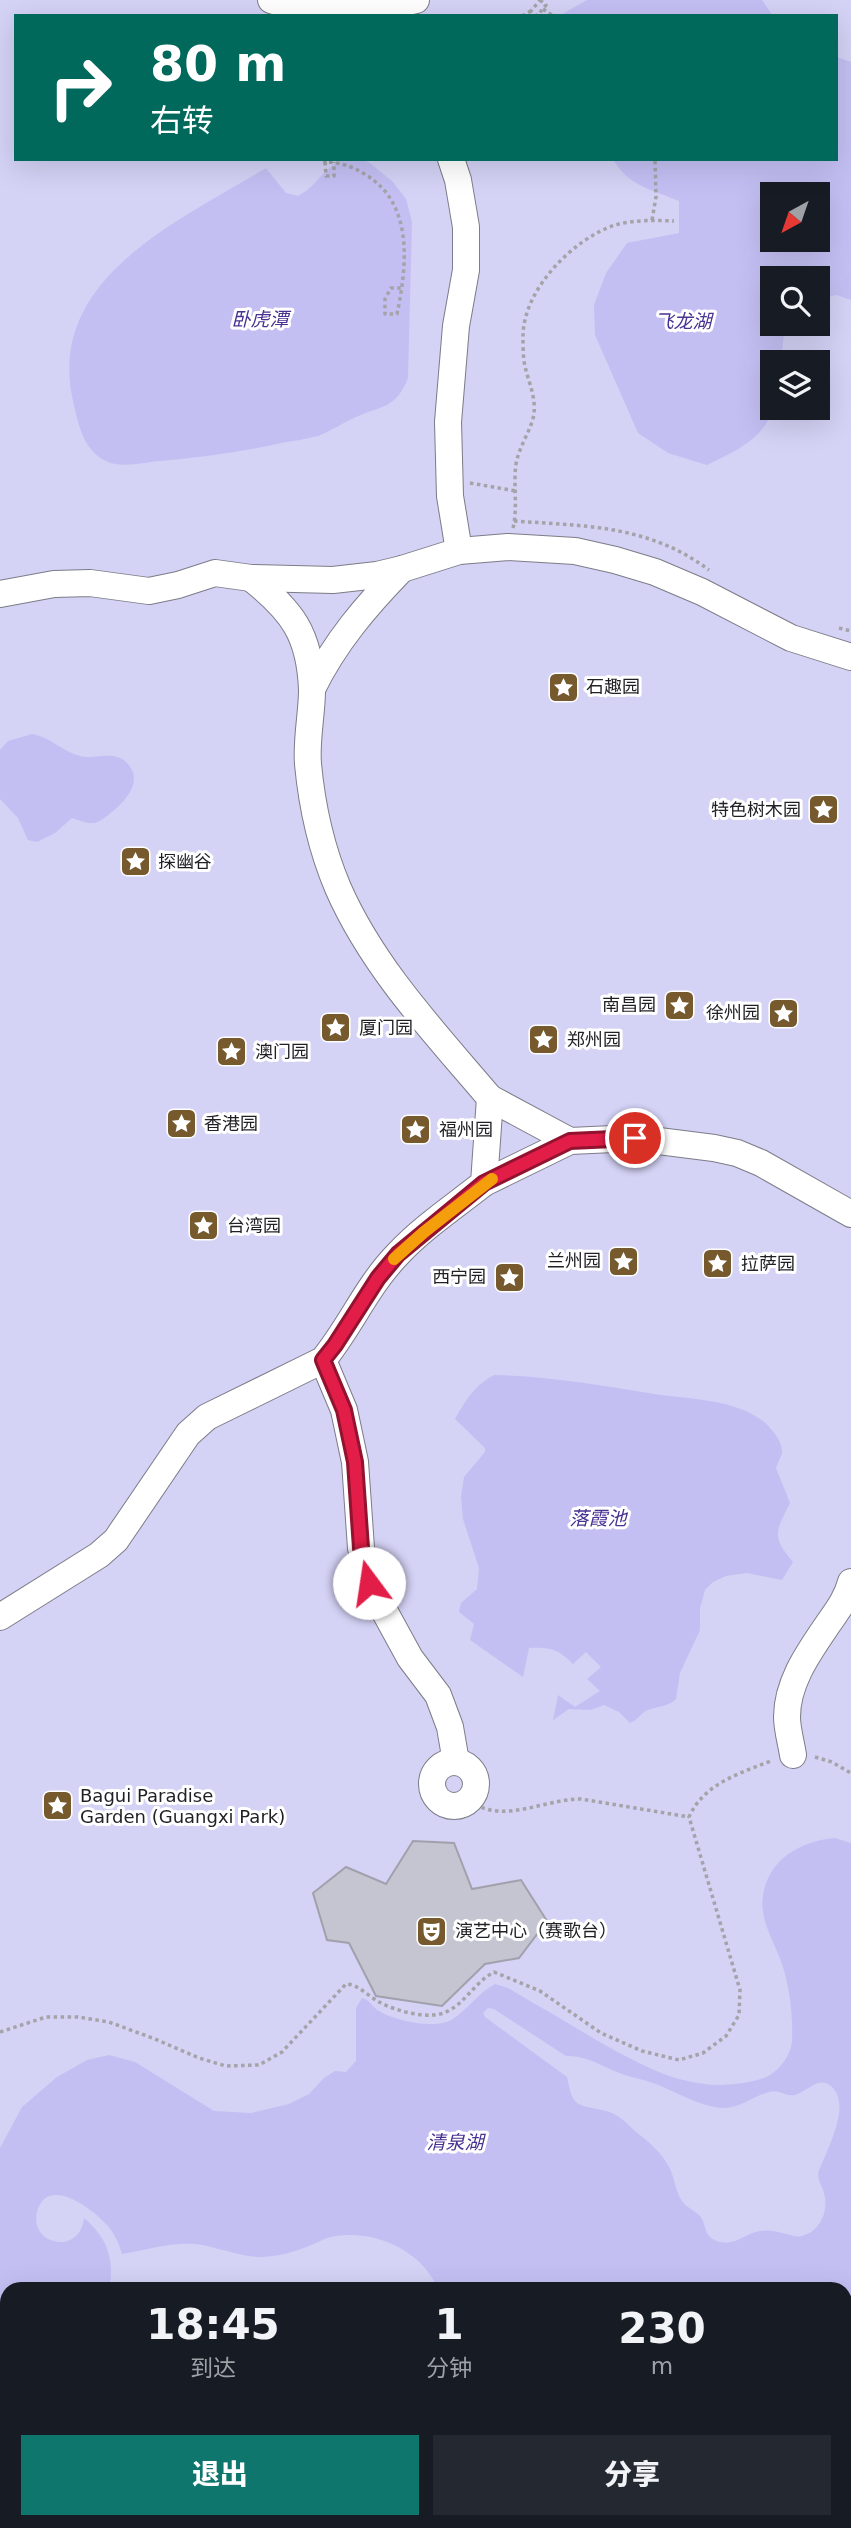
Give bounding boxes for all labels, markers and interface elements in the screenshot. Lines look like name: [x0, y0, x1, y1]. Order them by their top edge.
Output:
text: 80 m: [150, 36, 286, 93]
icon: right: [35, 42, 126, 133]
text: 右转: [150, 102, 214, 140]
north arrow: [760, 182, 830, 252]
map controls: [760, 182, 830, 420]
button: search: [760, 266, 830, 336]
water label: 卧虎潭: [231, 308, 291, 330]
water label: 飞龙湖: [654, 310, 714, 332]
button: layers: [760, 350, 830, 420]
place icon: 石趣园: [546, 670, 580, 704]
place label: 石趣园: [586, 676, 640, 697]
place icon: 特色树木园: [807, 793, 841, 827]
place label: 特色树木园: [711, 799, 801, 820]
place icon: 探幽谷: [118, 845, 152, 879]
place label: 探幽谷: [158, 851, 212, 872]
place icon: 南昌园: [662, 988, 696, 1022]
place label: 南昌园: [602, 994, 656, 1015]
place icon: 徐州园: [766, 996, 800, 1030]
place label: 徐州园: [706, 1002, 760, 1023]
place icon: 厦门园: [319, 1011, 353, 1045]
place label: 厦门园: [359, 1017, 413, 1038]
place icon: 郑州园: [527, 1023, 561, 1057]
place label: 郑州园: [567, 1029, 621, 1050]
place icon: 澳门园: [215, 1035, 249, 1069]
place label: 澳门园: [255, 1041, 309, 1062]
place icon: 香港园: [164, 1107, 198, 1141]
pin: [605, 1108, 665, 1168]
place label: 香港园: [204, 1113, 258, 1134]
place icon: 福州园: [399, 1113, 433, 1147]
place label: 福州园: [439, 1119, 493, 1140]
icon: arrive: [616, 1119, 654, 1157]
place icon: 台湾园: [187, 1209, 221, 1243]
place label: 台湾园: [227, 1215, 281, 1236]
place icon: 兰州园: [607, 1244, 641, 1278]
place icon: 拉萨园: [701, 1247, 735, 1281]
place label: 兰州园: [547, 1250, 601, 1271]
place label: 拉萨园: [741, 1253, 795, 1274]
place icon: 西宁园: [492, 1260, 526, 1294]
place label: 西宁园: [432, 1266, 486, 1287]
water label: 落霞池: [569, 1507, 628, 1529]
position arrow: [332, 1546, 406, 1620]
place label: Bagui Paradise Garden (Guangxi Park): [80, 1785, 285, 1827]
place icon: Bagui Paradise Garden (Guangxi Park): [40, 1789, 74, 1823]
theatre icon: 演艺中心（赛歌台）: [415, 1914, 449, 1948]
place label: 演艺中心（赛歌台）: [455, 1920, 617, 1941]
water label: 清泉湖: [426, 2131, 486, 2153]
text: 18:45: [146, 2300, 280, 2349]
text: 1: [434, 2300, 464, 2349]
text: 230: [618, 2304, 706, 2353]
text: m: [651, 2353, 673, 2379]
text: 到达: [190, 2355, 236, 2381]
text: 分钟: [426, 2355, 472, 2381]
button: 退出: [21, 2435, 419, 2515]
button: 分享: [433, 2435, 831, 2515]

